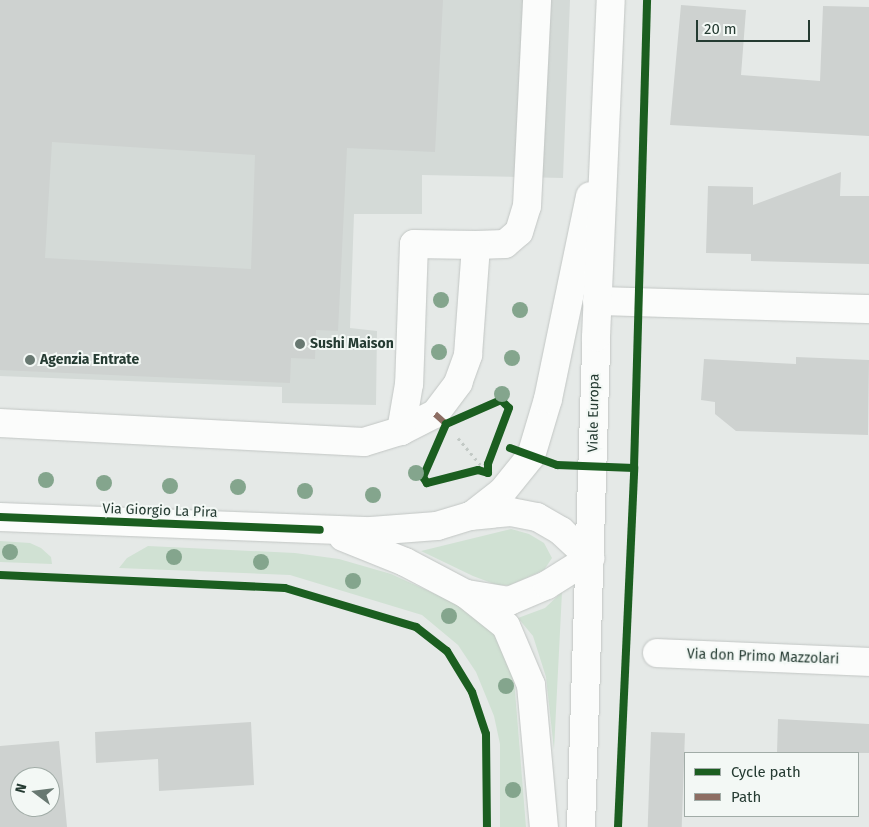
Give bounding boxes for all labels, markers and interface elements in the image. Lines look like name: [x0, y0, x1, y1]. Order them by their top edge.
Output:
scale bar: [699, 10, 813, 42]
text: 20 m: [704, 20, 737, 38]
place label: Sushi Maison: [310, 336, 394, 352]
marker: Sushi Maison: [294, 338, 306, 350]
place label: Agenzia Entrate: [40, 352, 139, 368]
marker: Agenzia Entrate: [24, 354, 36, 366]
street label: Viale Europa: [585, 373, 603, 453]
street label: Via Giorgio La Pira: [102, 501, 218, 521]
street label: Via don Primo Mazzolari: [687, 646, 839, 668]
legend: [684, 752, 859, 817]
text: Cycle path: [731, 763, 801, 781]
north arrow: [10, 767, 60, 817]
text: N: [12, 782, 30, 795]
text: Path: [731, 788, 761, 806]

